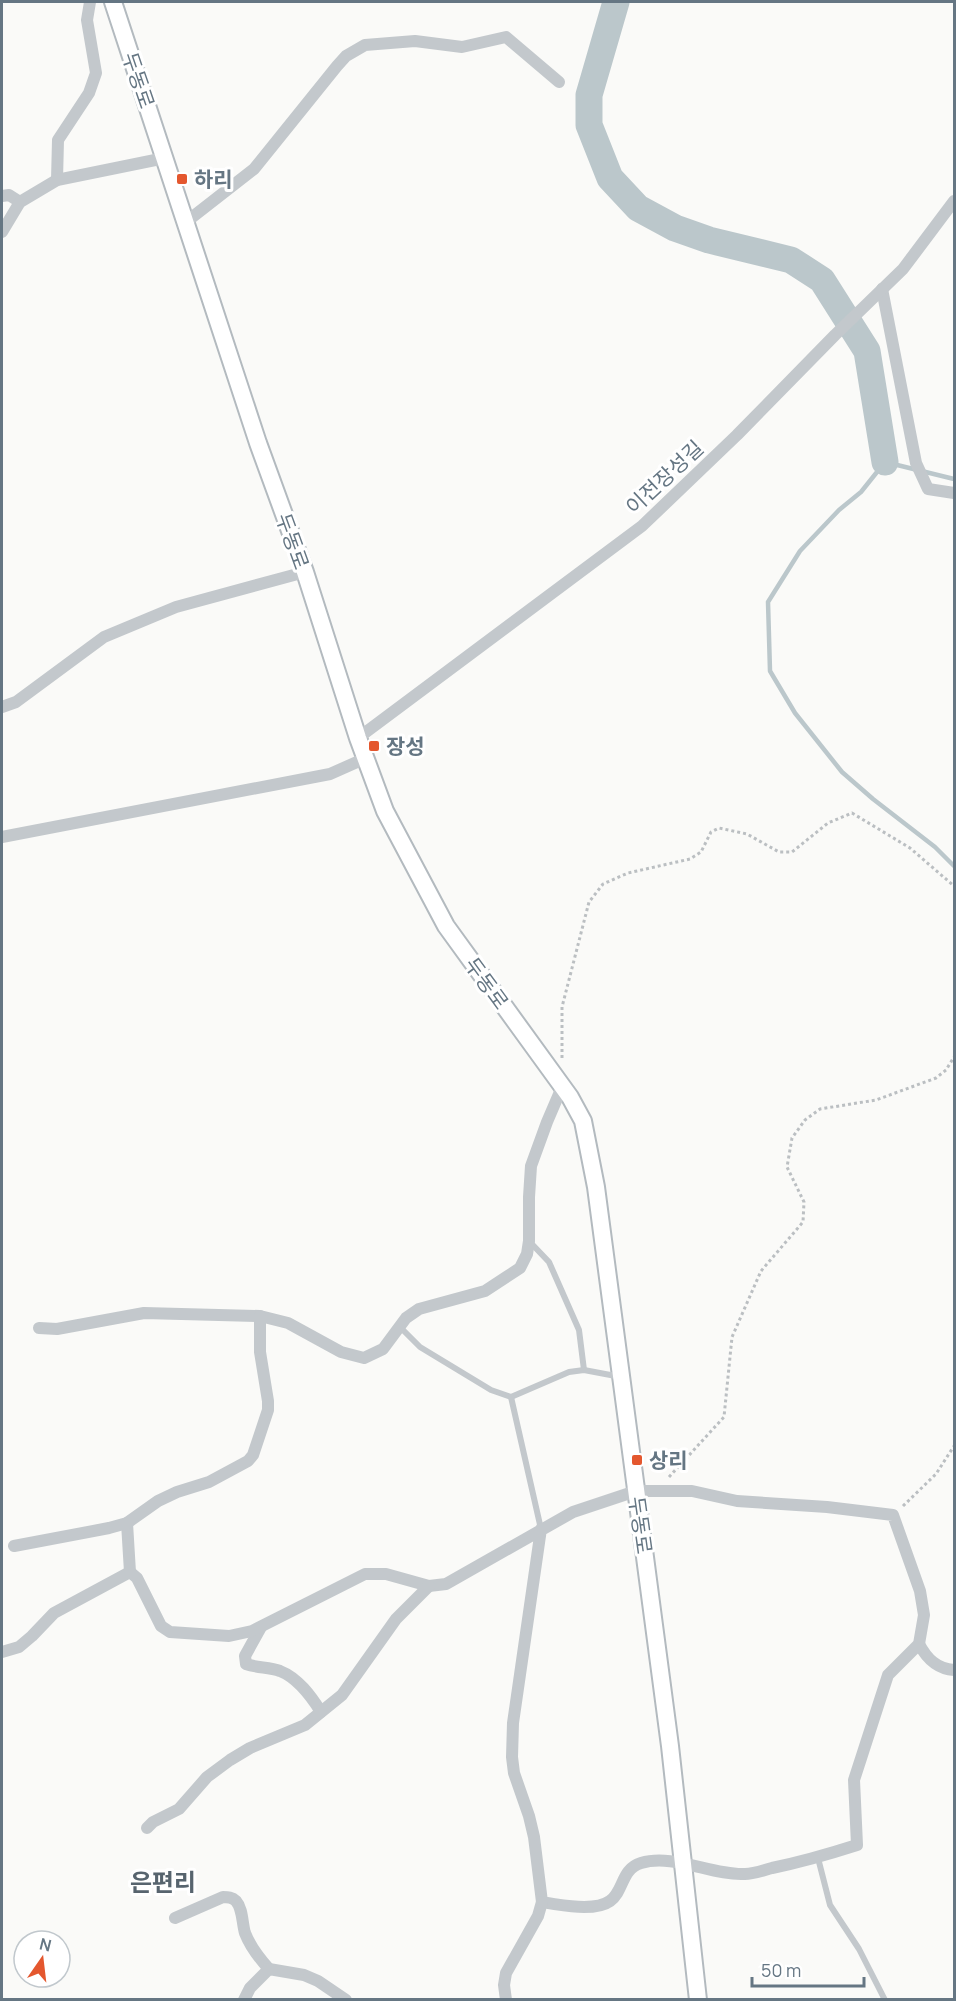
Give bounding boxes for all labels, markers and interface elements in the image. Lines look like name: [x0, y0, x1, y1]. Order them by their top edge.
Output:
street label: 두동로: [116, 48, 162, 112]
place label: 하리: [194, 165, 233, 193]
marker: 하리: [175, 172, 189, 186]
street label: 이전장성길: [619, 434, 709, 520]
street label: 두동로: [270, 509, 316, 573]
place label: 장성: [386, 732, 425, 760]
marker: 장성: [367, 739, 381, 753]
street label: 두동로: [459, 951, 515, 1015]
place label: 상리: [649, 1446, 688, 1474]
marker: 상리: [630, 1453, 644, 1467]
street label: 두동로: [623, 1494, 659, 1556]
district label: 은편리: [130, 1865, 196, 1898]
north arrow: [12, 1929, 72, 1989]
text: N: [37, 1932, 54, 1957]
scale bar: [752, 1950, 864, 1988]
text: 50 m: [761, 1958, 801, 1982]

